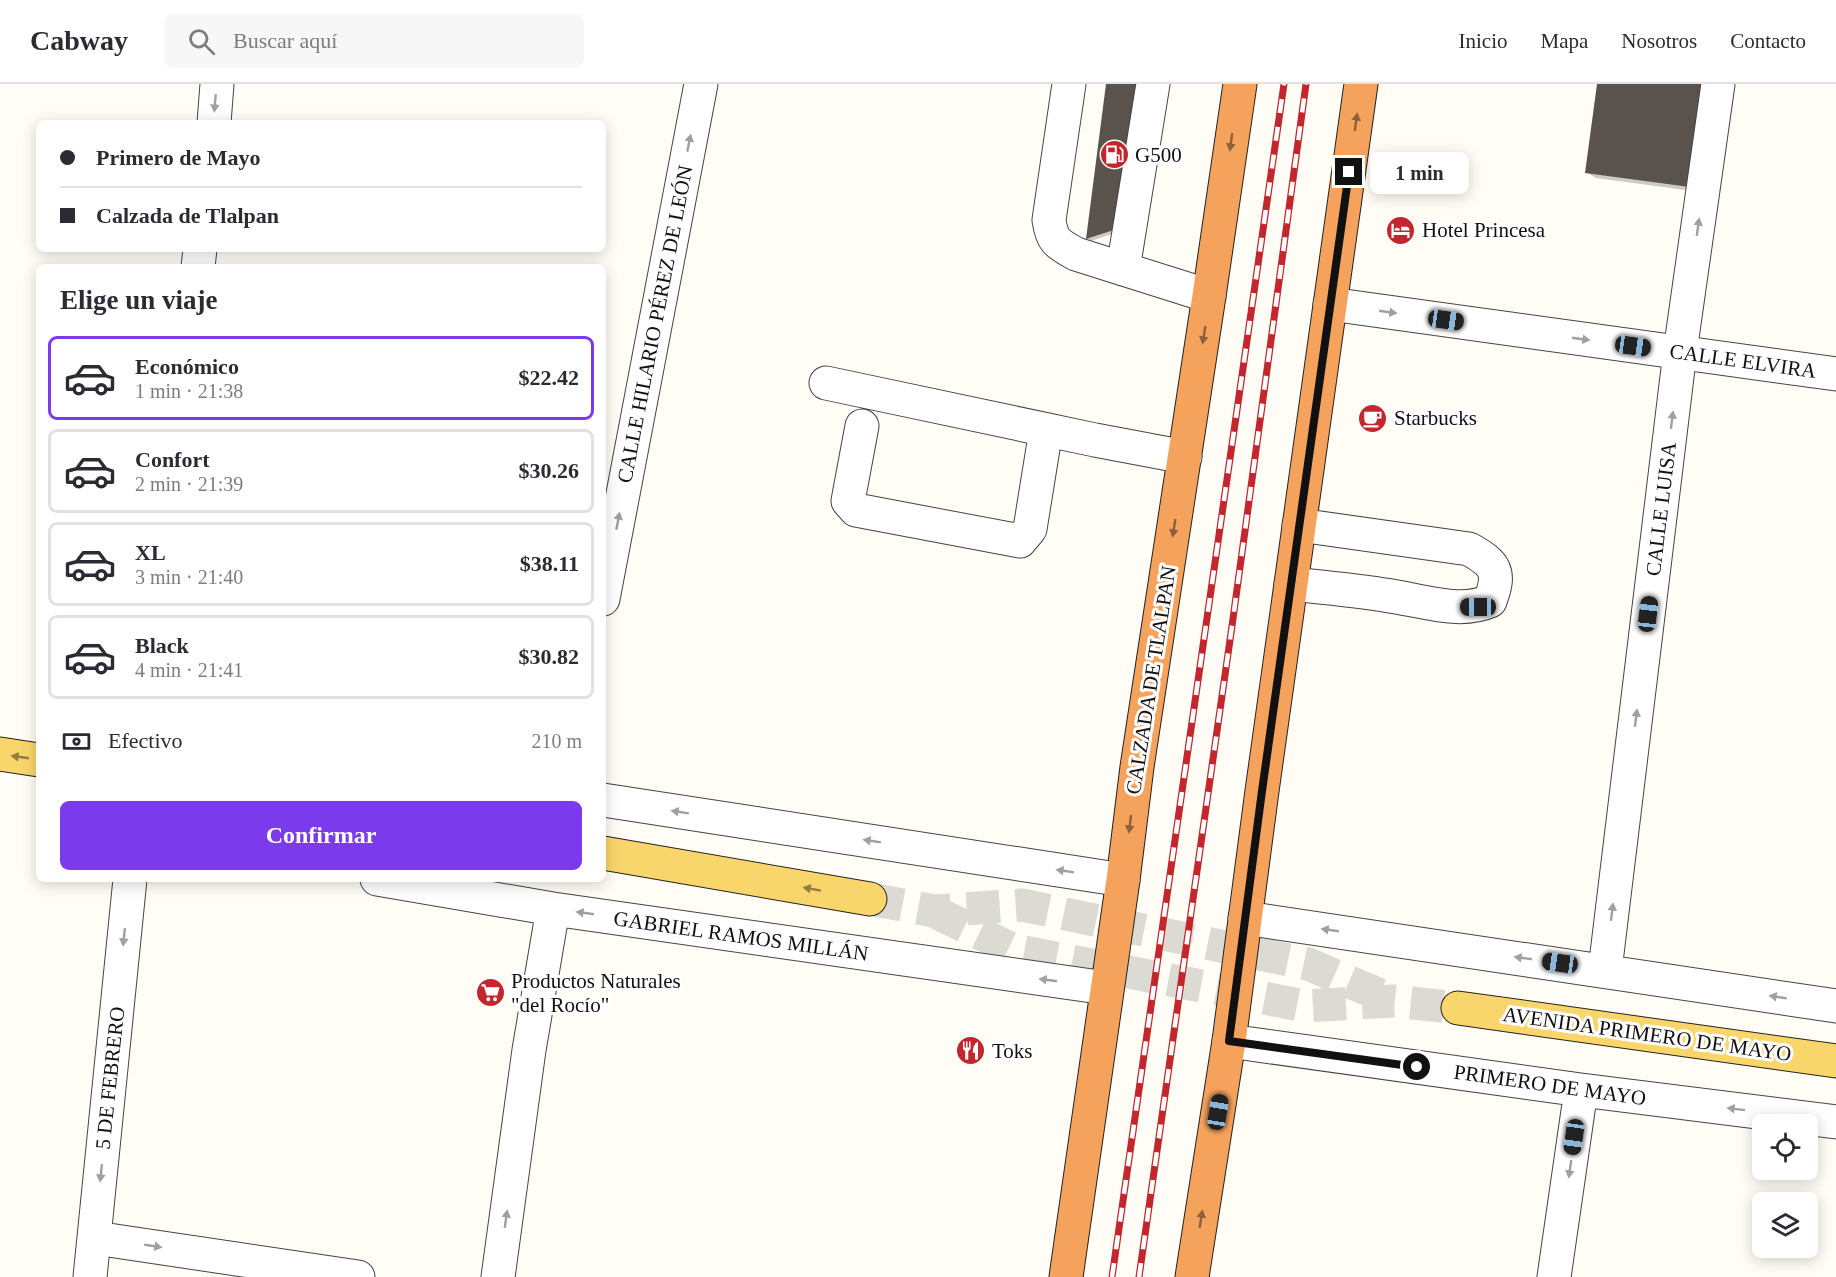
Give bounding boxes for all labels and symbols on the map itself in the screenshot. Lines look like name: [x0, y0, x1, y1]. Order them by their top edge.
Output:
one-way arrow: [210, 94, 220, 113]
one-way arrow: [1351, 112, 1360, 131]
one-way arrow: [1227, 133, 1236, 152]
one-way arrow: [685, 134, 694, 153]
fuel station icon: G500: [1098, 139, 1130, 171]
place label: G500: [1135, 143, 1182, 167]
callout: 1 min: [1370, 151, 1469, 193]
route end: [1335, 158, 1362, 185]
street label: CALLE HILARIO PÉREZ DE LEÓN: [612, 163, 698, 485]
hotel icon: Hotel Princesa: [1385, 214, 1417, 246]
one-way arrow: [1693, 217, 1702, 236]
place label: Hotel Princesa: [1422, 218, 1546, 242]
one-way arrow: [1378, 308, 1397, 317]
car: [1427, 309, 1465, 331]
one-way arrow: [1199, 326, 1208, 345]
one-way arrow: [1571, 334, 1590, 343]
car: [1614, 335, 1652, 357]
street label: CALLE ELVIRA: [1668, 339, 1819, 383]
cafe icon: Starbucks: [1357, 402, 1389, 434]
place label: Starbucks: [1394, 406, 1477, 430]
one-way arrow: [1667, 411, 1677, 430]
street label: CALLE LUISA: [1641, 440, 1681, 577]
one-way arrow: [614, 511, 623, 530]
one-way arrow: [1169, 518, 1178, 537]
street label: CALZADA DE TLALPAN: [1121, 564, 1181, 796]
car: [1637, 595, 1659, 633]
car: [1460, 598, 1496, 616]
one-way arrow: [1631, 709, 1641, 728]
one-way arrow: [10, 752, 29, 761]
one-way arrow: [670, 807, 689, 816]
one-way arrow: [1125, 815, 1134, 834]
one-way arrow: [863, 837, 882, 846]
one-way arrow: [1056, 866, 1075, 875]
one-way arrow: [802, 884, 821, 893]
one-way arrow: [1608, 902, 1617, 921]
street label: GABRIEL RAMOS MILLÁN: [612, 906, 870, 966]
one-way arrow: [575, 909, 594, 918]
one-way arrow: [1321, 925, 1340, 934]
one-way arrow: [119, 928, 129, 947]
car: [1541, 952, 1579, 974]
one-way arrow: [1514, 953, 1533, 962]
place label: Productos Naturales "del Rocío": [511, 969, 681, 1017]
one-way arrow: [1039, 975, 1058, 984]
supermarket icon: Productos Naturales "del Rocío": [474, 977, 506, 1009]
one-way arrow: [1769, 992, 1788, 1001]
street label: AVENIDA PRIMERO DE MAYO: [1501, 1002, 1793, 1066]
street label: 5 DE FEBRERO: [91, 1005, 129, 1151]
restaurant icon: Toks: [955, 1035, 987, 1067]
place label: Toks: [992, 1039, 1033, 1063]
route start: [1403, 1053, 1430, 1080]
street label: PRIMERO DE MAYO: [1452, 1060, 1648, 1110]
car: [1206, 1093, 1230, 1131]
one-way arrow: [1727, 1105, 1746, 1114]
car: [1563, 1118, 1585, 1156]
one-way arrow: [1565, 1160, 1574, 1179]
one-way arrow: [96, 1164, 106, 1183]
one-way arrow: [501, 1209, 511, 1228]
one-way arrow: [1197, 1210, 1206, 1229]
one-way arrow: [143, 1242, 162, 1251]

